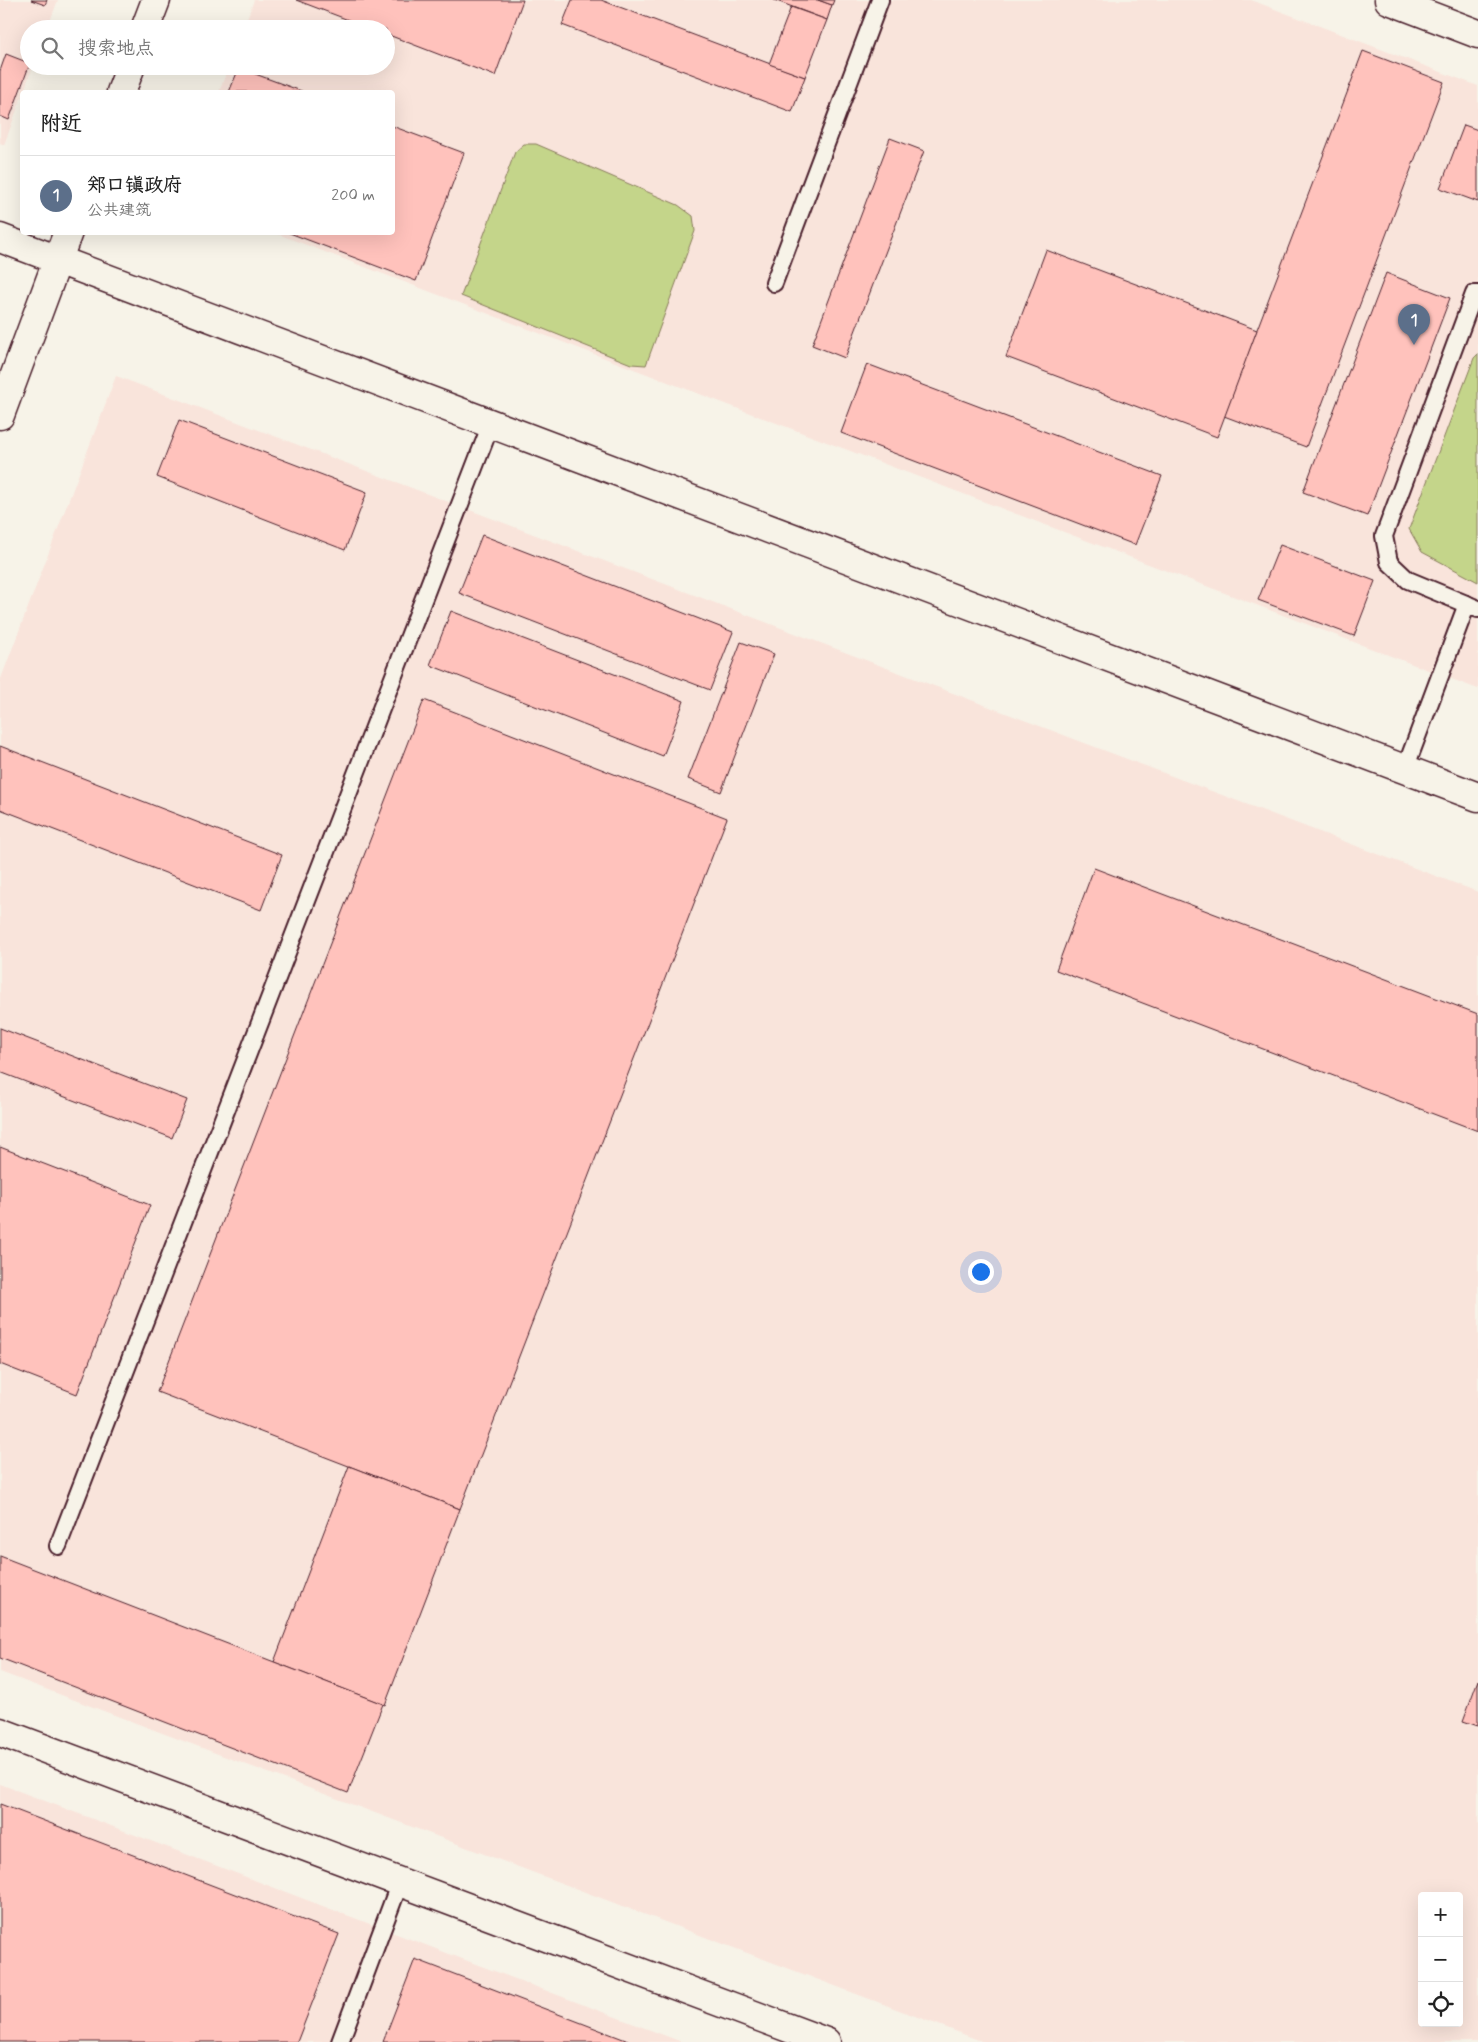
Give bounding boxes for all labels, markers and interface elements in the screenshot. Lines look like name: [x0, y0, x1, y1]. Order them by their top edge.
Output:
search box: [20, 20, 395, 75]
icon: search: [38, 34, 66, 62]
text: 搜索地点: [78, 36, 154, 61]
text: 附近: [40, 110, 82, 138]
text: 郑口镇政府: [87, 173, 182, 198]
text: 1: [52, 185, 60, 206]
text: 200 m: [331, 185, 375, 206]
text: 公共建筑: [87, 200, 151, 221]
pin: 1: [1398, 304, 1430, 345]
your location: [968, 1259, 994, 1285]
map controls: [1418, 1892, 1463, 2027]
button: +: [1418, 1892, 1463, 1937]
button: −: [1418, 1937, 1463, 1982]
button: locate: [1418, 1982, 1463, 2027]

